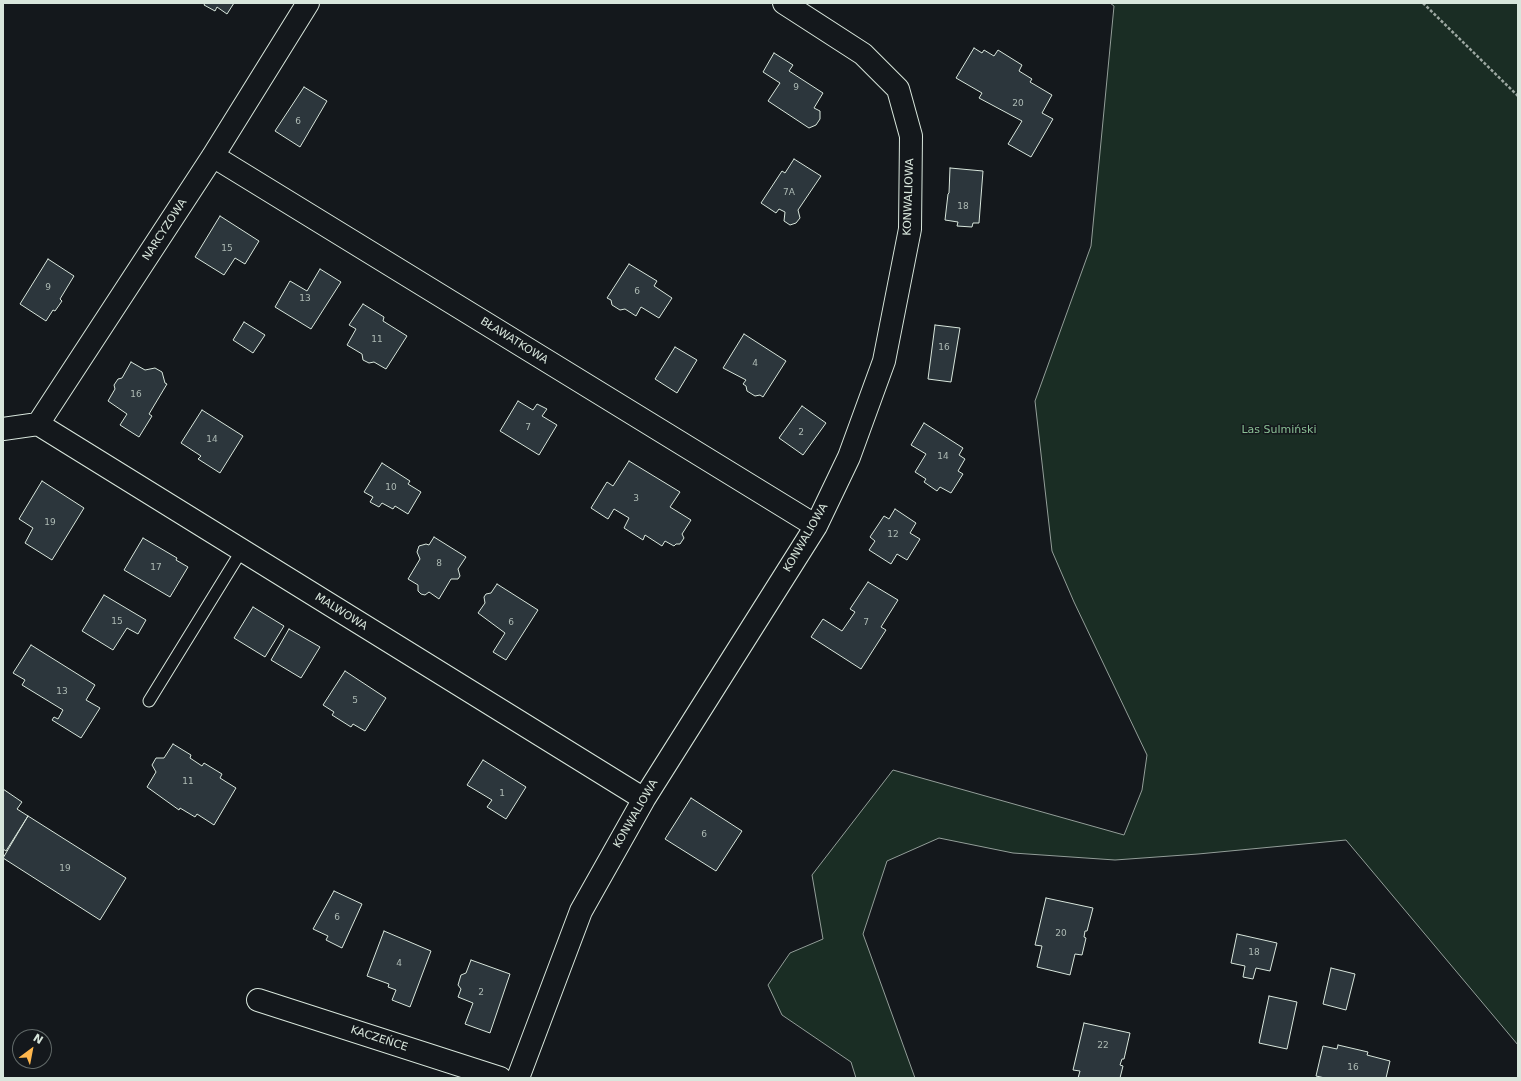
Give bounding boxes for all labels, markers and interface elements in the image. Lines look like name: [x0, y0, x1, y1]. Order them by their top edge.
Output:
house number: 9: [793, 83, 799, 93]
house number: 20: [1012, 99, 1024, 109]
house number: 6: [295, 117, 301, 127]
street label: KONWALIOWA: [901, 158, 917, 236]
house number: 7A: [783, 188, 795, 198]
street label: NARCYZOWA: [140, 197, 190, 263]
house number: 18: [957, 202, 969, 212]
house number: 15: [221, 244, 233, 254]
house number: 9: [45, 283, 51, 293]
house number: 6: [634, 287, 640, 297]
house number: 13: [299, 294, 311, 304]
street label: BŁAWATKOWA: [478, 315, 550, 367]
house number: 11: [371, 335, 383, 345]
house number: 16: [938, 343, 950, 353]
house number: 4: [752, 359, 758, 369]
house number: 16: [130, 390, 142, 400]
house number: 7: [525, 423, 531, 433]
park label: Las Sulmiński: [1241, 423, 1317, 437]
house number: 2: [798, 428, 804, 438]
house number: 14: [206, 435, 218, 445]
house number: 14: [937, 452, 949, 462]
house number: 10: [385, 483, 397, 493]
house number: 3: [633, 494, 639, 504]
street label: KONWALIOWA: [781, 501, 831, 575]
house number: 19: [44, 518, 56, 528]
house number: 12: [887, 530, 899, 540]
house number: 8: [436, 559, 442, 569]
house number: 17: [150, 563, 162, 573]
street label: MALWOWA: [312, 591, 370, 633]
house number: 15: [111, 617, 123, 627]
house number: 6: [508, 618, 514, 628]
house number: 7: [863, 618, 869, 628]
house number: 13: [56, 687, 68, 697]
house number: 5: [352, 696, 358, 706]
house number: 11: [182, 777, 194, 787]
street label: KONWALIOWA: [611, 777, 661, 851]
house number: 1: [499, 789, 505, 799]
house number: 6: [701, 830, 707, 840]
house number: 19: [59, 864, 71, 874]
house number: 6: [334, 913, 340, 923]
house number: 20: [1055, 929, 1067, 939]
house number: 18: [1248, 948, 1260, 958]
house number: 4: [396, 959, 402, 969]
house number: 2: [478, 988, 484, 998]
street label: KACZEŃCE: [349, 1024, 409, 1054]
north arrow: [12, 1029, 52, 1069]
text: N: [31, 1031, 45, 1047]
house number: 22: [1097, 1041, 1109, 1051]
house number: 16: [1347, 1063, 1359, 1073]

